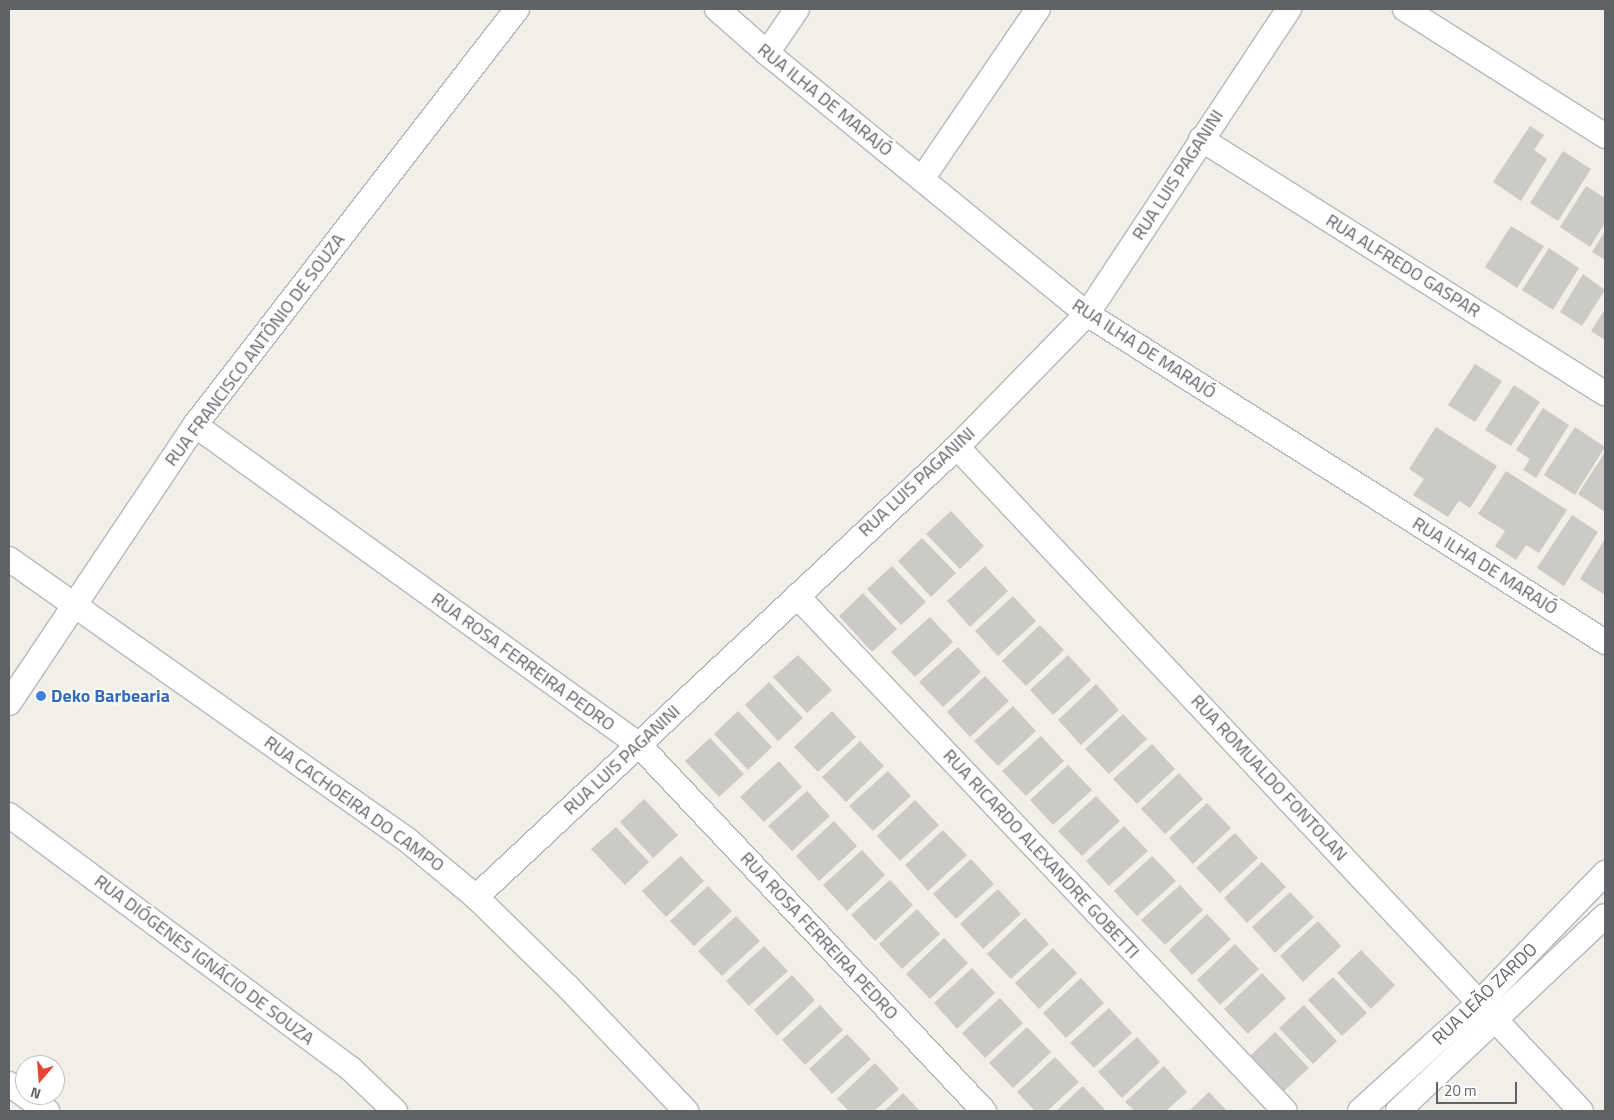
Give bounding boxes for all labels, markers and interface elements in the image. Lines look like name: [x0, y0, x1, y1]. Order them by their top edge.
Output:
street label: RUA ILHA DE MARAJÓ: [753, 39, 897, 161]
street label: RUA LUIS PAGANINI: [1128, 106, 1228, 244]
street label: RUA ALFREDO GASPAR: [1322, 210, 1484, 322]
street label: RUA FRANCISCO ANTÔNIO DE SOUZA: [160, 230, 350, 470]
street label: RUA ILHA DE MARAJÓ: [1068, 294, 1220, 404]
street label: RUA LUIS PAGANINI: [854, 423, 980, 541]
street label: RUA ILHA DE MARAJÓ: [1408, 513, 1562, 619]
street label: RUA ROSA FERREIRA PEDRO: [427, 588, 619, 736]
place label: Deko Barbearia: [51, 685, 170, 707]
marker: Deko Barbearia: [35, 690, 47, 702]
street label: RUA ROMUALDO FONTOLAN: [1186, 690, 1352, 866]
street label: RUA LUIS PAGANINI: [559, 701, 685, 819]
street label: RUA CACHOEIRA DO CAMPO: [260, 731, 448, 877]
street label: RUA RICARDO ALEXANDRE GOBETTI: [938, 745, 1144, 963]
street label: RUA ROSA FERREIRA PEDRO: [736, 848, 902, 1024]
street label: RUA DIÓGENES IGNÁCIO DE SOUZA: [90, 870, 318, 1050]
street label: RUA LEÃO ZARDO: [1428, 939, 1542, 1049]
north arrow: [15, 1055, 65, 1105]
scale bar: [1439, 1072, 1520, 1104]
text: 20 m: [1444, 1079, 1477, 1102]
text: N: [28, 1082, 43, 1105]

